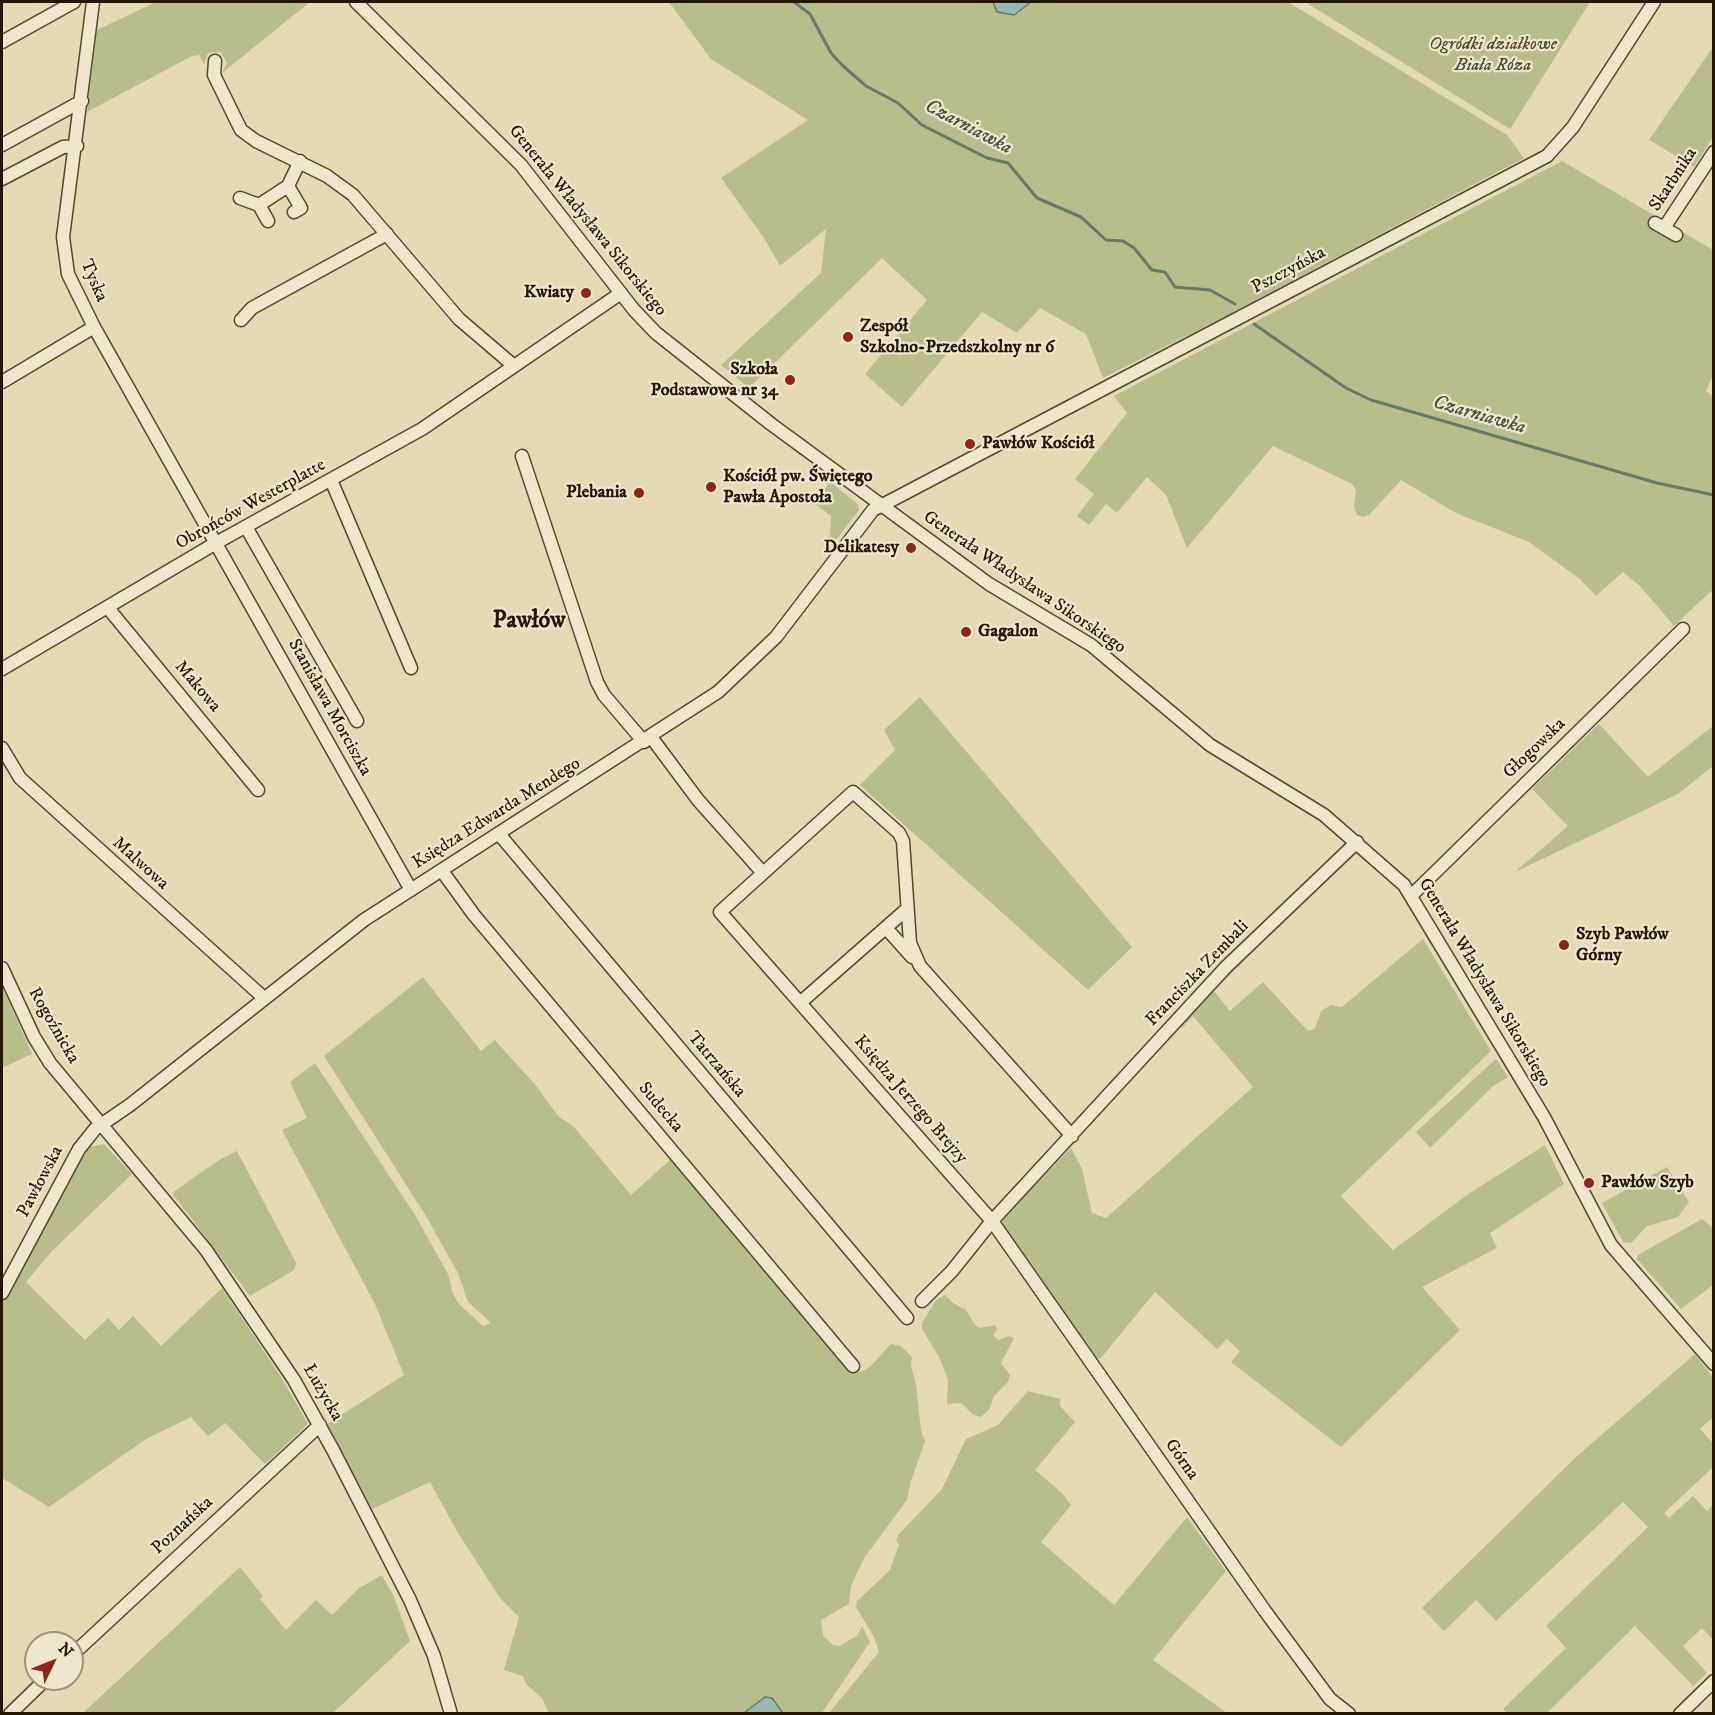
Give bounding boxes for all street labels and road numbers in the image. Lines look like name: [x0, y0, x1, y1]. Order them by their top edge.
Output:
street label: Generała Władysława Sikorskiego: [503, 121, 671, 321]
street label: Skarbnika: [1645, 144, 1703, 216]
street label: Pszczyńska: [1249, 243, 1329, 299]
street label: Tyska: [74, 257, 112, 305]
street label: Obrońców Westerplatte: [172, 455, 330, 555]
street label: Generała Władysława Sikorskiego: [919, 507, 1129, 659]
street label: Stanisława Morciszka: [282, 636, 376, 780]
street label: Makowa: [169, 657, 225, 717]
street label: Głogowska: [1499, 714, 1571, 784]
street label: Księdza Edwarda Mendego: [409, 753, 585, 875]
street label: Malwowa: [107, 833, 173, 895]
street label: Generała Władysława Sikorskiego: [1413, 875, 1555, 1091]
street label: Franciszka Zembali: [1142, 916, 1254, 1032]
street label: Rogoźnicka: [23, 984, 83, 1068]
street label: Tatrzańska: [682, 1028, 750, 1102]
street label: Księdza Jerzego Brejzy: [848, 1032, 972, 1168]
street label: Sudecka: [633, 1079, 687, 1137]
street label: Pawłowska: [13, 1143, 69, 1221]
street label: Łużycka: [297, 1361, 347, 1425]
street label: Górna: [1159, 1435, 1203, 1485]
street label: Poznańska: [148, 1492, 218, 1560]

